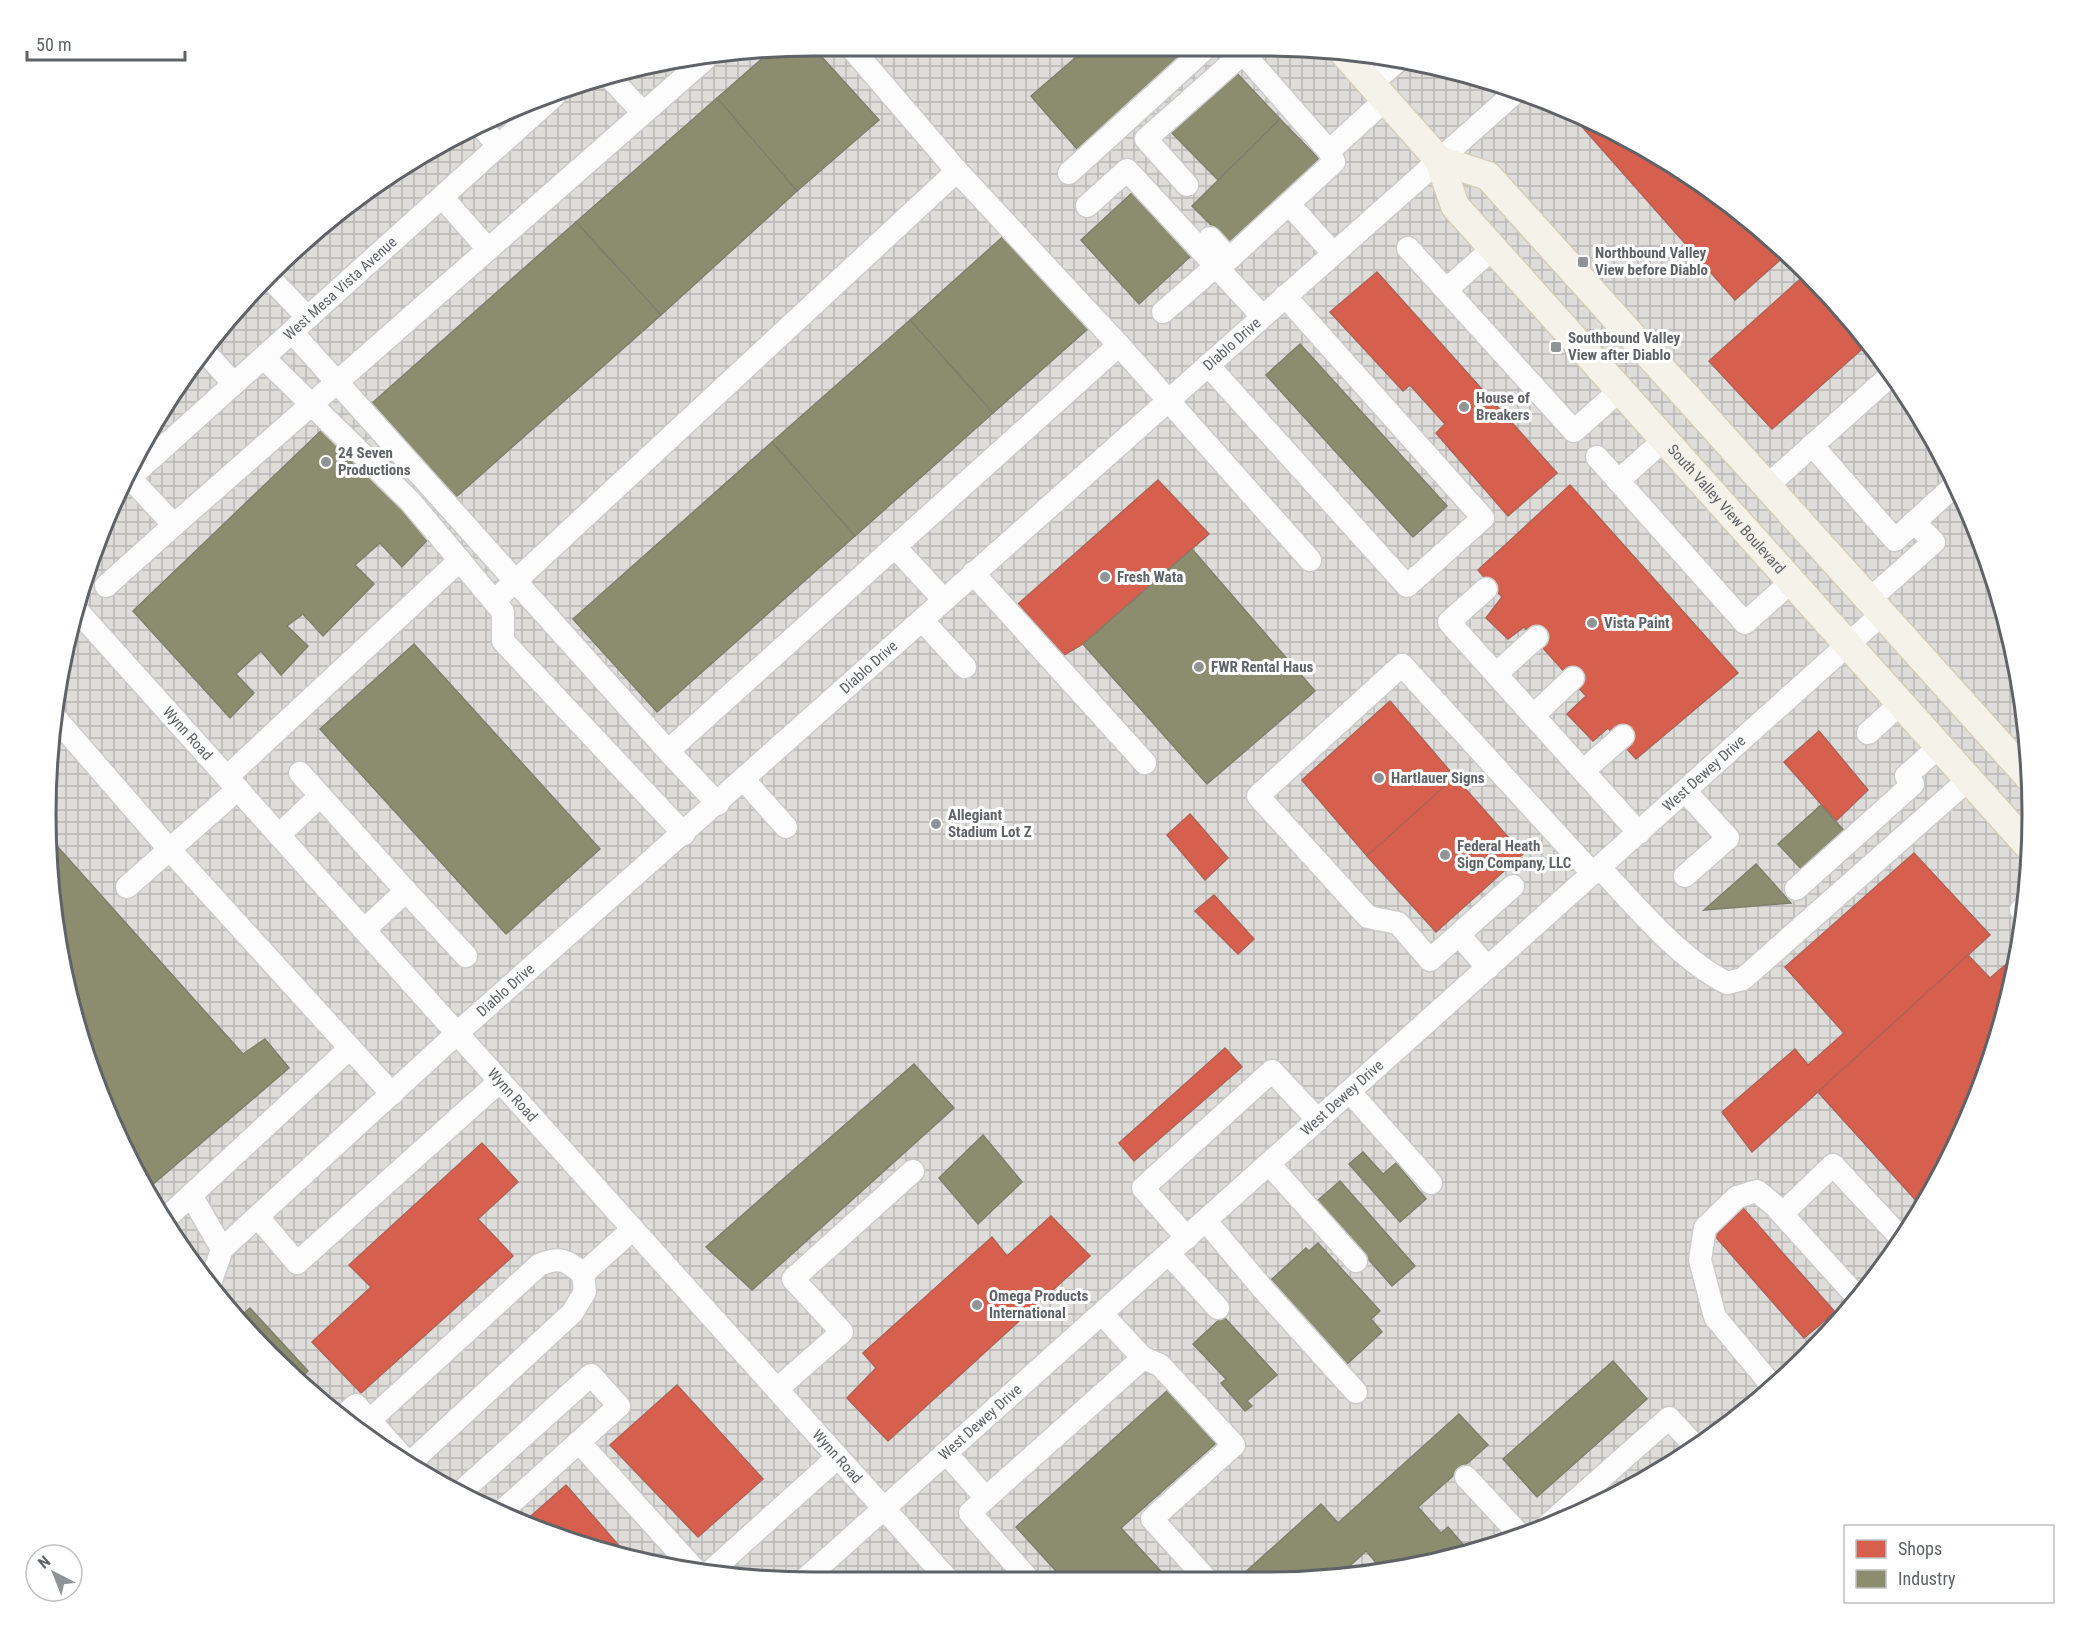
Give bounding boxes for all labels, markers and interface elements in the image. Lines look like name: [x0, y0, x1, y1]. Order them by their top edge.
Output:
scale bar: [27, 24, 184, 62]
text: 50 m: [36, 34, 71, 55]
street label: West Mesa Vista Avenue: [280, 233, 400, 344]
place label: Northbound Valley View before Diablo: [1595, 244, 1708, 279]
marker: Northbound Valley View before Diablo: [1576, 255, 1590, 269]
street label: Diablo Drive: [1199, 314, 1264, 375]
place label: Southbound Valley View after Diablo: [1568, 329, 1680, 364]
marker: Southbound Valley View after Diablo: [1549, 340, 1563, 354]
place label: House of Breakers: [1476, 389, 1530, 424]
marker: House of Breakers: [1457, 400, 1471, 414]
street label: South Valley View Boulevard: [1664, 441, 1789, 577]
place label: 24 Seven Productions: [338, 444, 411, 479]
marker: 24 Seven Productions: [319, 455, 333, 469]
place label: Fresh Wata: [1117, 568, 1183, 586]
marker: Fresh Wata: [1098, 570, 1112, 584]
place label: Vista Paint: [1604, 614, 1670, 632]
marker: Vista Paint: [1585, 616, 1599, 630]
street label: Diablo Drive: [836, 637, 901, 697]
place label: FWR Rental Haus: [1211, 658, 1314, 676]
marker: FWR Rental Haus: [1192, 660, 1206, 674]
street label: Wynn Road: [159, 703, 216, 764]
street label: West Dewey Drive: [1659, 732, 1749, 815]
place label: Hartlauer Signs: [1391, 769, 1485, 787]
marker: Hartlauer Signs: [1372, 771, 1386, 785]
place label: Allegiant Stadium Lot Z: [948, 806, 1032, 841]
marker: Allegiant Stadium Lot Z: [929, 817, 943, 831]
place label: Federal Heath Sign Company, LLC: [1457, 837, 1572, 872]
marker: Federal Heath Sign Company, LLC: [1438, 848, 1452, 862]
street label: Diablo Drive: [473, 960, 538, 1020]
street label: West Dewey Drive: [1297, 1056, 1387, 1139]
street label: Wynn Road: [484, 1064, 541, 1125]
place label: Omega Products International: [989, 1287, 1088, 1322]
marker: Omega Products International: [970, 1298, 984, 1312]
street label: West Dewey Drive: [935, 1380, 1025, 1464]
street label: Wynn Road: [809, 1426, 866, 1487]
legend: [1844, 1525, 2054, 1603]
text: Shops: [1898, 1538, 1942, 1559]
north arrow: [24, 1543, 84, 1603]
text: N: [34, 1552, 54, 1573]
text: Industry: [1898, 1568, 1956, 1589]

